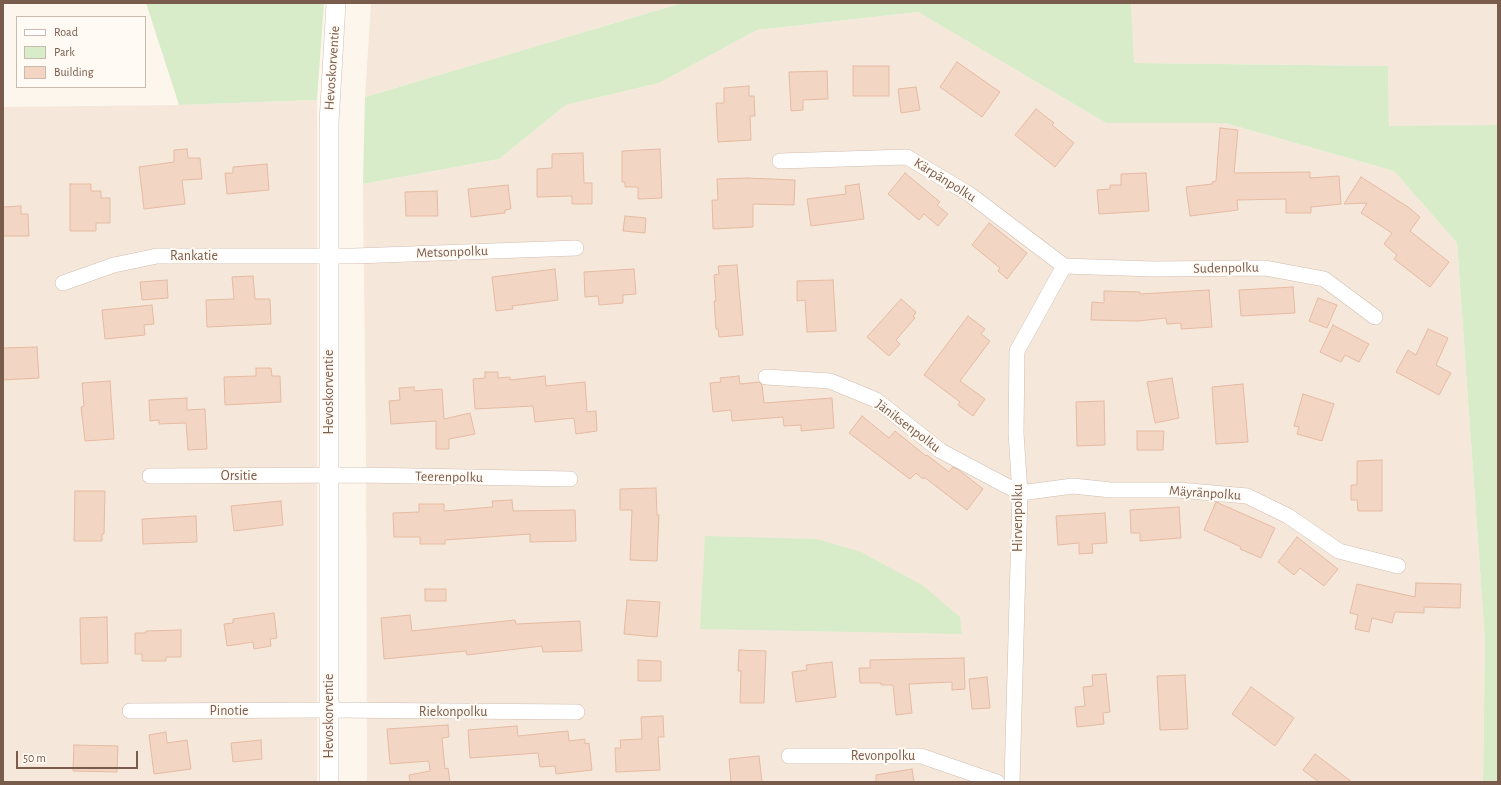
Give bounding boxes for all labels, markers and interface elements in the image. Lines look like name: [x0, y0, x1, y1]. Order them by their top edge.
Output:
legend: [16, 16, 146, 88]
street label: Hevoskorventie: [321, 25, 343, 111]
text: Road: [54, 26, 78, 38]
text: Park: [54, 46, 75, 58]
text: Building: [54, 66, 94, 78]
street label: Kärpänpolku: [911, 154, 979, 206]
street label: Metsonpolku: [416, 242, 488, 262]
street label: Rankatie: [170, 248, 218, 264]
street label: Sudenpolku: [1193, 259, 1259, 277]
street label: Hevoskorventie: [321, 350, 337, 434]
street label: Jäniksenpolku: [872, 396, 944, 456]
street label: Orsitie: [221, 468, 257, 484]
street label: Teerenpolku: [415, 468, 483, 486]
street label: Mäyränpolku: [1168, 482, 1242, 504]
street label: Hirvenpolku: [1010, 484, 1026, 552]
street label: Hevoskorventie: [321, 674, 337, 758]
street label: Pinotie: [209, 703, 249, 719]
street label: Riekonpolku: [419, 704, 487, 720]
scale bar: [18, 743, 140, 769]
street label: Revonpolku: [851, 748, 915, 764]
text: 50 m: [23, 752, 46, 764]

